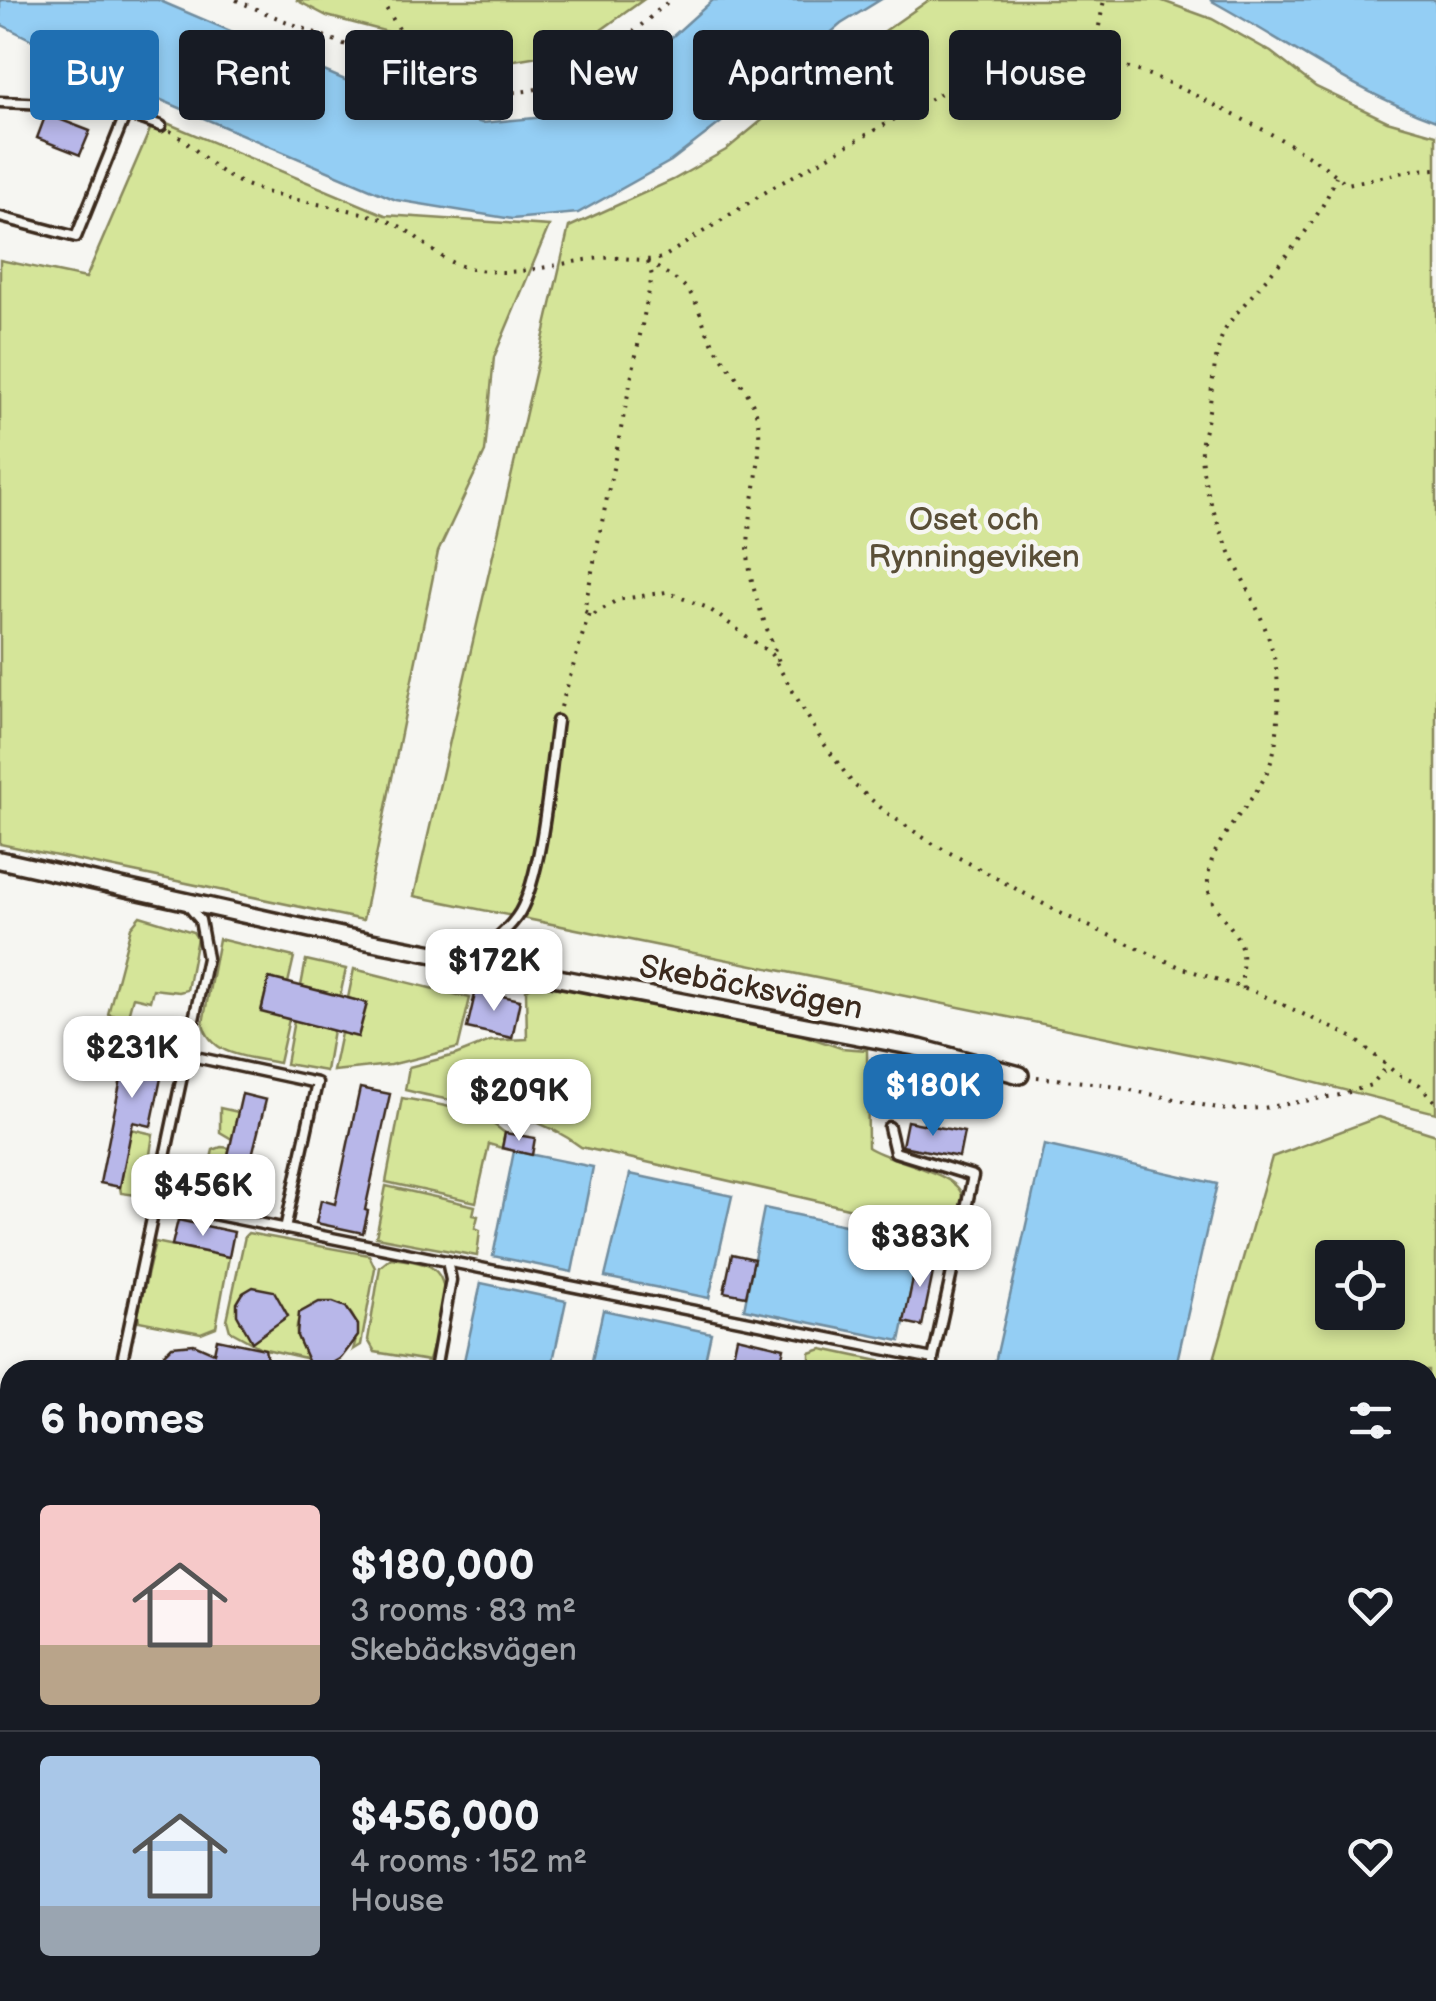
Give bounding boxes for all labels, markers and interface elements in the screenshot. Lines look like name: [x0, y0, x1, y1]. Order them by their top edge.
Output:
chip: Buy: [30, 30, 159, 120]
chip: Rent: [179, 30, 325, 120]
chip: Filters: [345, 30, 513, 120]
chip: New: [533, 30, 673, 120]
chip: Apartment: [693, 30, 929, 120]
chip: House: [949, 30, 1121, 120]
park label: Oset och Rynningeviken: [868, 501, 1080, 577]
pin: $172K: [424, 929, 564, 1014]
text: $172K: [447, 942, 541, 981]
street label: Skebäcksvägen: [636, 947, 866, 1029]
pin: $231K: [62, 1016, 202, 1101]
text: $231K: [85, 1029, 179, 1068]
pin: $180K: [863, 1054, 1003, 1139]
pin: $209K: [449, 1059, 589, 1144]
text: $180K: [885, 1067, 981, 1106]
text: $209K: [469, 1072, 569, 1111]
pin: $456K: [133, 1154, 273, 1239]
text: $456K: [153, 1167, 253, 1206]
pin: $383K: [850, 1205, 990, 1290]
text: $383K: [870, 1218, 970, 1257]
map controls: [1315, 1240, 1405, 1330]
button: locate: [1315, 1240, 1405, 1330]
icon: filters: [1343, 1393, 1398, 1448]
text: 6 homes: [40, 1395, 204, 1446]
text: $180,000: [350, 1541, 535, 1592]
icon: home: [120, 1545, 240, 1665]
icon: heart: [1343, 1578, 1398, 1633]
text: 3 rooms · 83 m²: [350, 1592, 576, 1631]
text: Skebäcksvägen: [350, 1631, 577, 1670]
text: $456,000: [350, 1792, 540, 1843]
icon: home: [120, 1796, 240, 1916]
icon: heart: [1343, 1829, 1398, 1884]
text: 4 rooms · 152 m²: [350, 1843, 587, 1882]
text: House: [350, 1882, 444, 1921]

